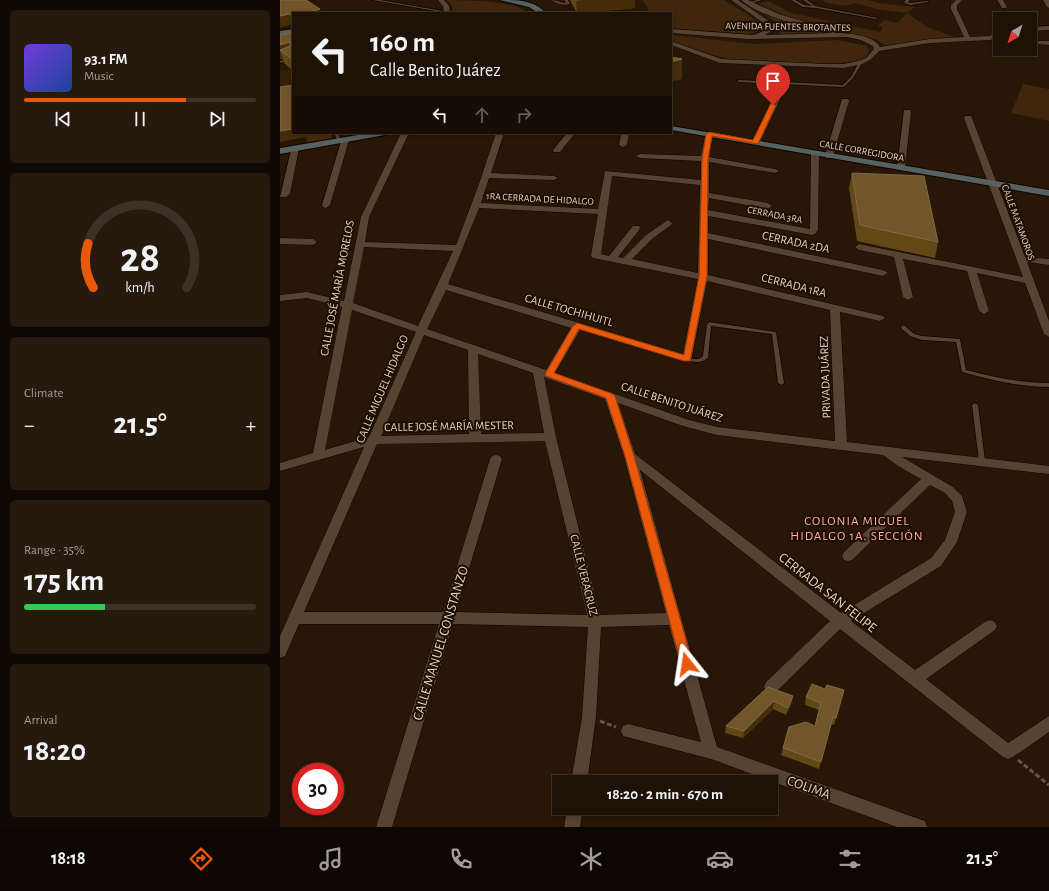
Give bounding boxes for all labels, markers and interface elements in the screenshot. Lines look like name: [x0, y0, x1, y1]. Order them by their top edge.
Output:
north arrow: [993, 12, 1037, 56]
map controls: [993, 12, 1037, 56]
street label: AVENIDA FUENTES BROTANTES: [725, 21, 851, 33]
icon: left: [304, 28, 356, 80]
text: 160 m: [370, 29, 435, 57]
text: 93.1 FM: [84, 52, 127, 67]
text: Calle Benito Juárez: [370, 62, 501, 80]
pin: [756, 64, 790, 105]
text: Music: [84, 70, 114, 83]
icon: arrive: [762, 70, 784, 92]
icon: left: [429, 104, 451, 126]
icon: ahead: [471, 104, 493, 126]
icon: right: [513, 104, 535, 126]
icon: previous: [52, 108, 74, 130]
icon: pause: [129, 108, 151, 130]
icon: next: [206, 108, 228, 130]
street label: CALLE CORREGIDORA: [819, 139, 905, 163]
street label: CALLE MATAMOROS: [1000, 183, 1036, 262]
street label: 1RA CERRADA DE HIDALGO: [486, 191, 594, 207]
street label: CERRADA 3RA: [746, 205, 804, 225]
street label: CALLE JOSÉ MARÍA MORELOS: [317, 219, 356, 357]
street label: CERRADA 2DA: [761, 229, 831, 255]
text: 28: [120, 238, 160, 279]
street label: CERRADA 1RA: [760, 271, 828, 299]
text: km/h: [125, 281, 155, 295]
street label: CALLE TOCHIHUITL: [523, 292, 615, 328]
street label: CALLE MIGUEL HIDALGO: [354, 333, 410, 445]
street label: PRIVADA JUÁREZ: [817, 336, 832, 419]
street label: CALLE BENITO JUÁREZ: [620, 379, 725, 424]
text: Climate: [24, 387, 63, 400]
text: 21.5°: [113, 409, 167, 439]
text: −: [24, 414, 35, 436]
text: +: [245, 414, 256, 436]
street label: CALLE JOSÉ MARÍA MESTER: [384, 418, 514, 433]
district label: COLONIA MIGUEL HIDALGO 1A. SECCIÓN: [790, 515, 924, 543]
street label: CALLE VERACRUZ: [568, 533, 600, 617]
text: Range · 35%: [24, 544, 85, 557]
street label: CERRADA SAN FELIPE: [776, 550, 879, 635]
street label: CALLE MANUEL CONSTANZO: [411, 564, 471, 722]
text: 175 km: [24, 566, 104, 596]
position arrow: [666, 643, 708, 685]
text: Arrival: [24, 714, 57, 727]
text: 18:20: [24, 736, 86, 766]
speed limit sign: 30: [292, 763, 344, 815]
street label: COLIMA: [785, 774, 832, 802]
text: 18:20 · 2 min · 670 m: [607, 787, 723, 802]
icon: directions: [187, 845, 215, 873]
icon: music: [317, 845, 345, 873]
icon: phone: [447, 845, 475, 873]
icon: climate: [577, 845, 605, 873]
icon: car: [706, 845, 734, 873]
icon: filters: [836, 845, 864, 873]
text: 18:18: [51, 850, 86, 868]
text: 21.5°: [966, 850, 998, 868]

